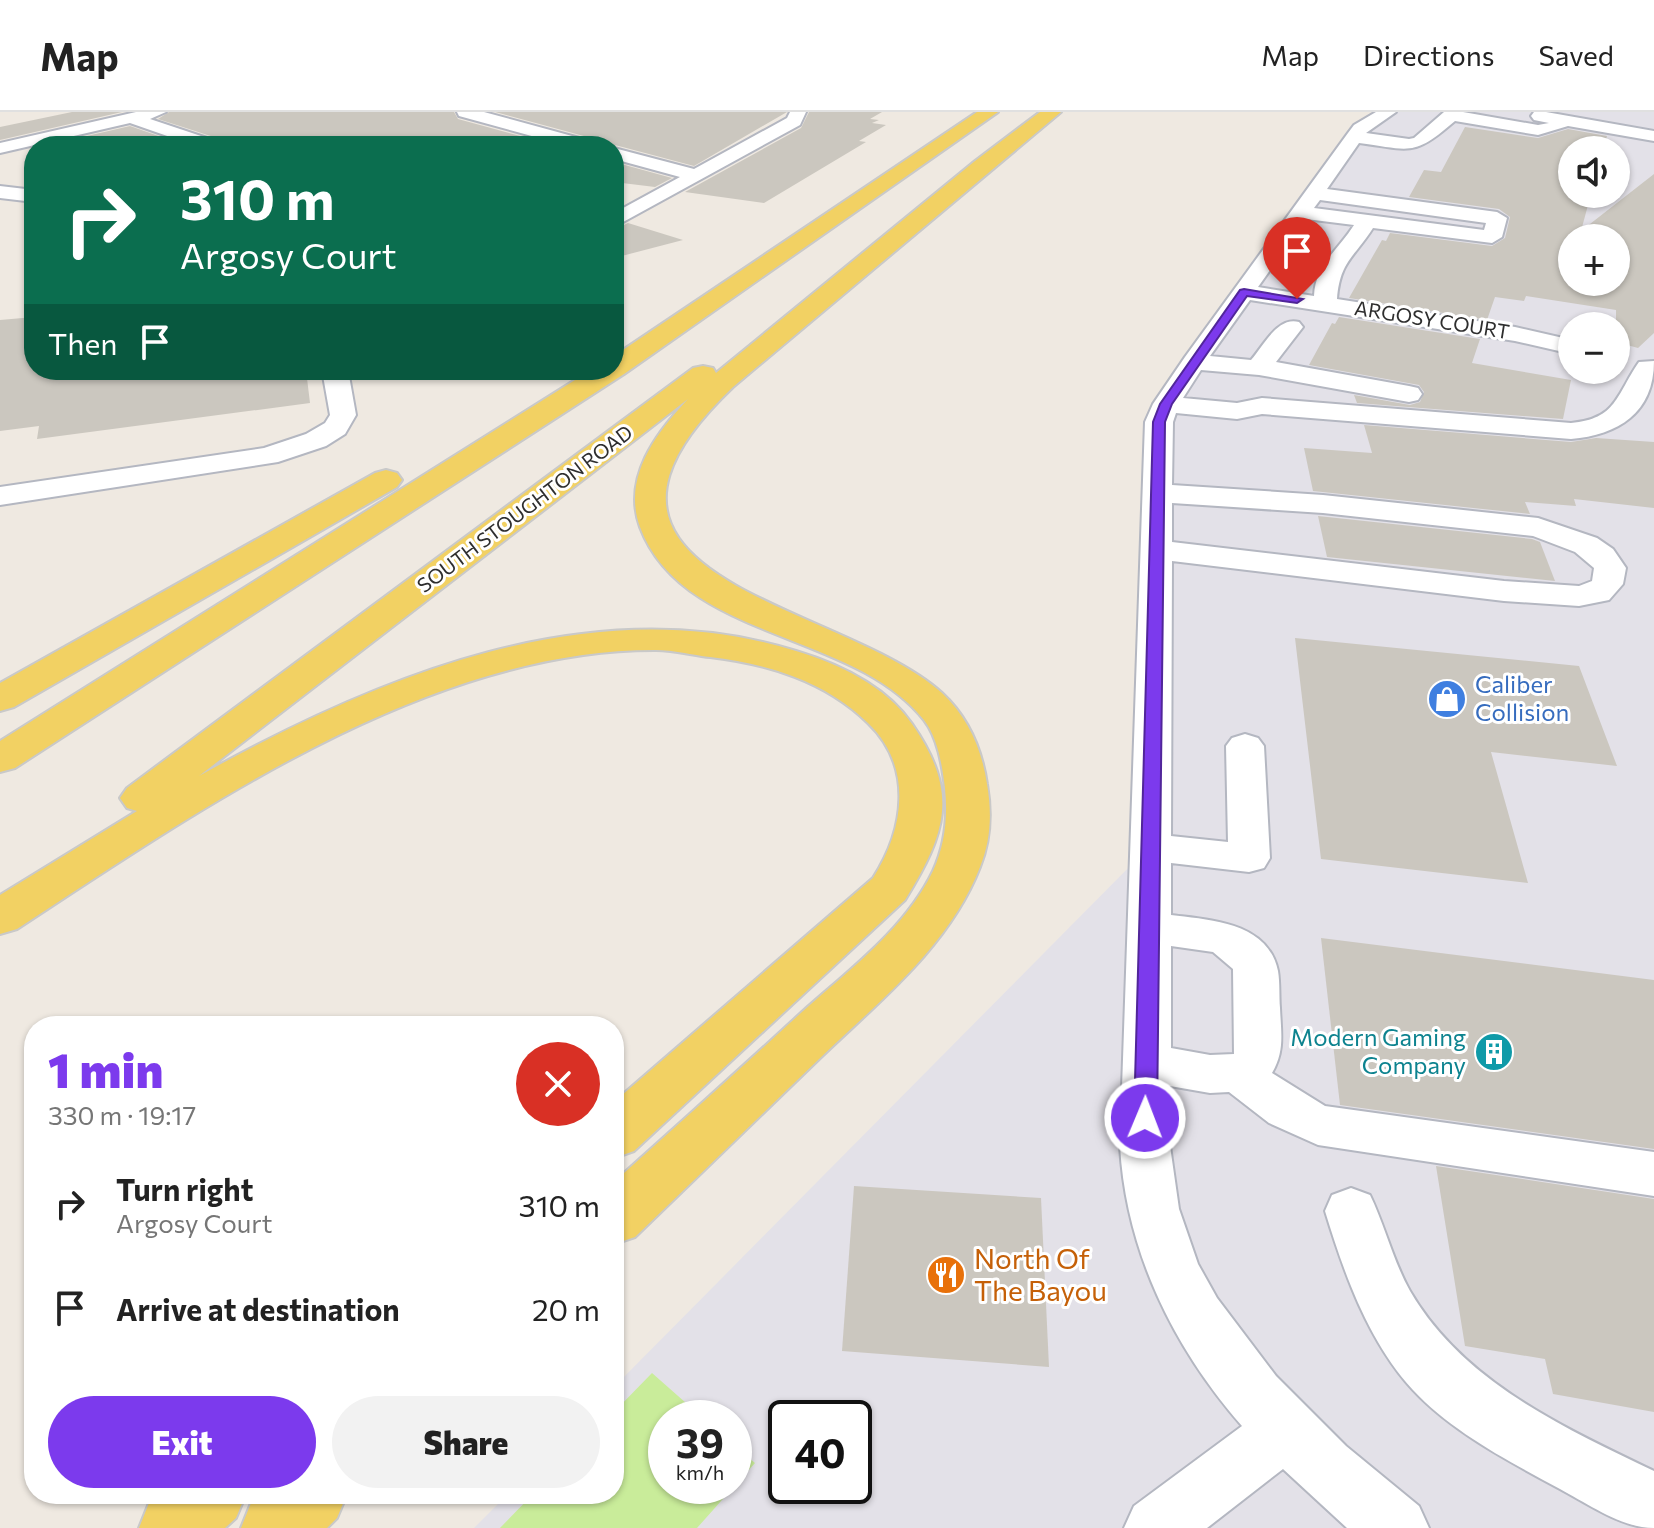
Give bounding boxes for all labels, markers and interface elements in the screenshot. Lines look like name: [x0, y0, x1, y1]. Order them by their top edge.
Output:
text: Map: [40, 32, 119, 79]
text: Map: [1261, 38, 1319, 72]
text: Directions: [1363, 38, 1494, 72]
text: Saved: [1538, 38, 1614, 72]
map controls: [1558, 136, 1630, 384]
button: sound: [1558, 136, 1630, 208]
text: 310 m: [180, 163, 335, 232]
icon: right: [48, 168, 152, 272]
pin: [1263, 217, 1331, 299]
button: +: [1558, 224, 1630, 296]
icon: arrive: [1275, 229, 1319, 273]
text: Argosy Court: [180, 232, 397, 276]
street label: ARGOSY COURT: [1353, 295, 1511, 343]
button: −: [1558, 312, 1630, 384]
icon: arrive: [133, 320, 177, 364]
text: Then: [48, 324, 117, 361]
street label: SOUTH STOUGHTON ROAD: [412, 419, 637, 597]
place label: Caliber Collision: [1475, 669, 1569, 726]
shop icon: Caliber Collision: [1426, 678, 1468, 720]
place label: Modern Gaming Company: [1290, 1022, 1466, 1079]
building icon: Modern Gaming Company: [1473, 1031, 1515, 1073]
text: 1 min: [48, 1039, 163, 1098]
button: close: [516, 1042, 600, 1126]
position arrow: [1103, 1076, 1187, 1160]
text: 330 m · 19:17: [48, 1099, 196, 1130]
text: Turn right: [116, 1170, 253, 1207]
icon: right: [48, 1182, 92, 1226]
text: 310 m: [519, 1186, 600, 1223]
text: Argosy Court: [116, 1207, 272, 1238]
place label: North Of The Bayou: [974, 1241, 1107, 1307]
restaurant icon: North Of The Bayou: [925, 1254, 967, 1296]
icon: arrive: [48, 1286, 92, 1330]
text: Arrive at destination: [116, 1290, 400, 1327]
text: 20 m: [532, 1290, 600, 1327]
button: Exit: [48, 1396, 316, 1488]
button: Share: [332, 1396, 600, 1488]
speed limit sign: 40: [768, 1400, 872, 1504]
text: 39: [676, 1417, 724, 1466]
text: km/h: [676, 1460, 724, 1484]

